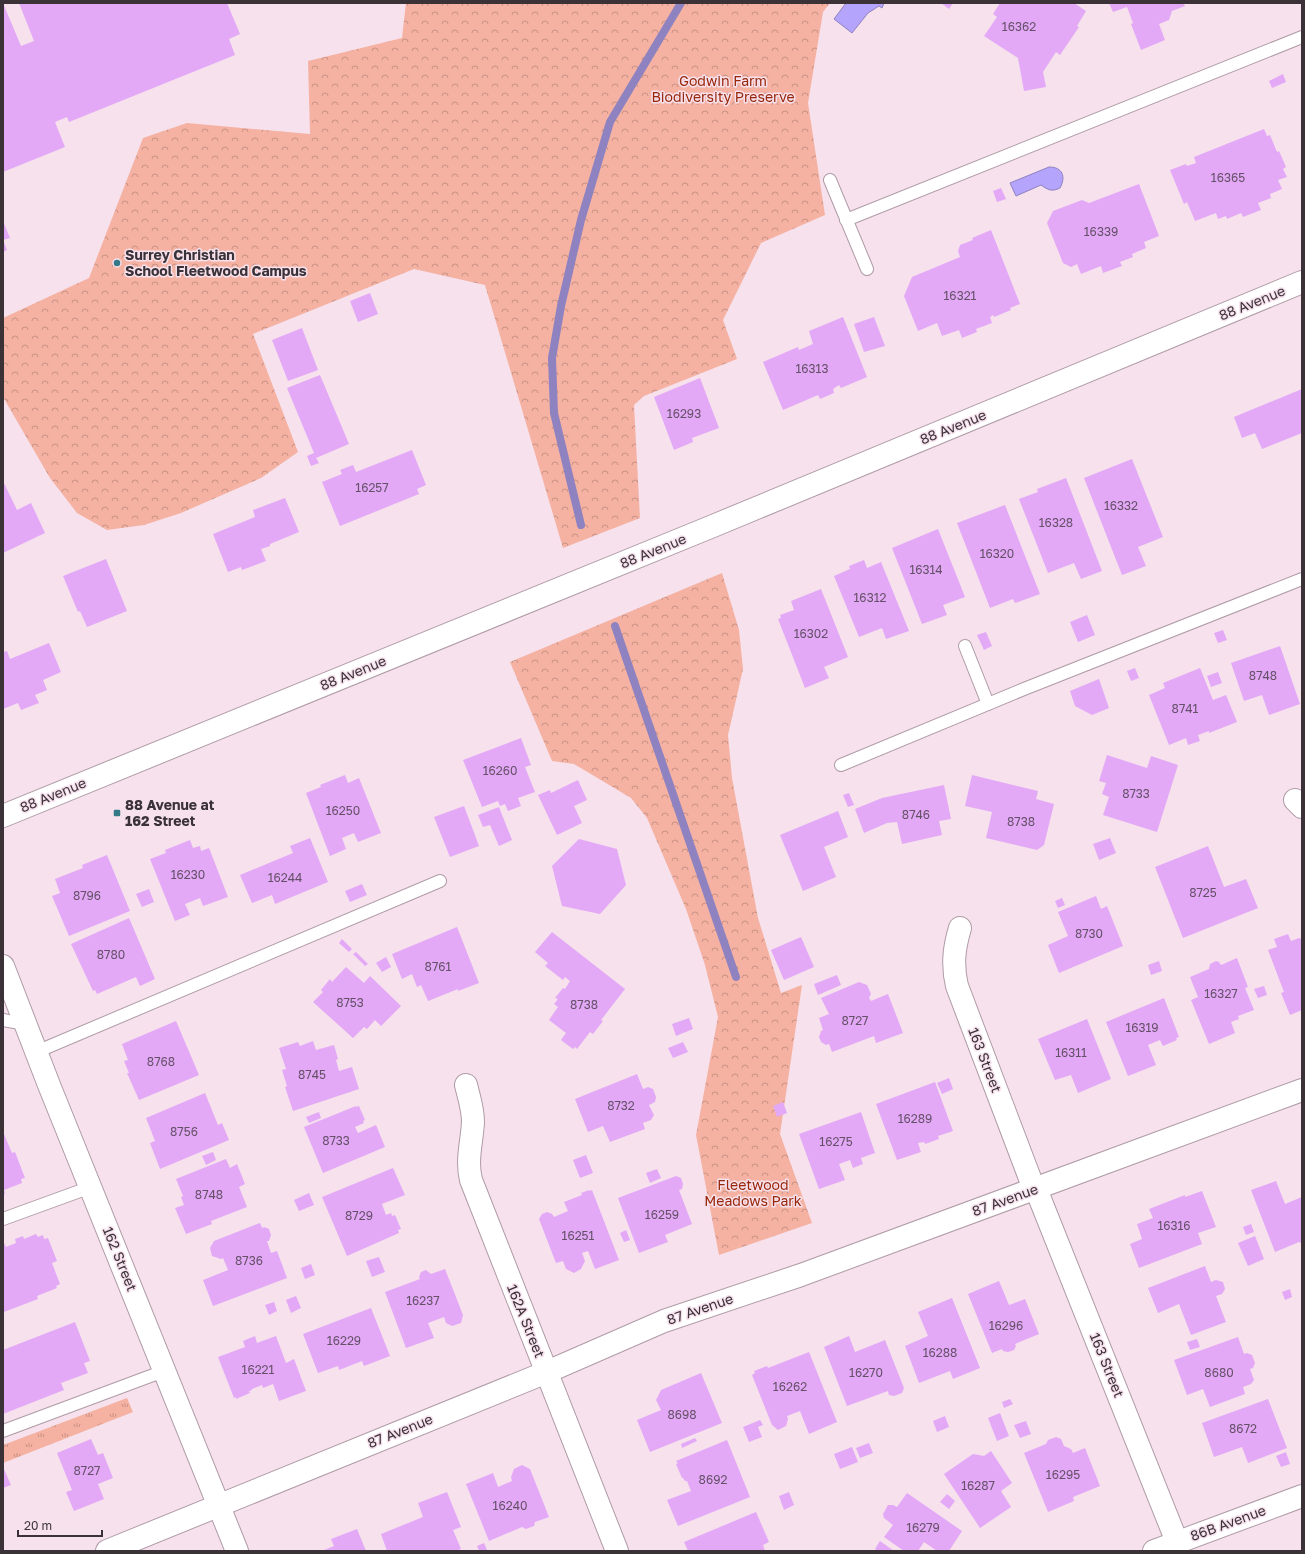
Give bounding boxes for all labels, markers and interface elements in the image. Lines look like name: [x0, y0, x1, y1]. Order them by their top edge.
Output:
house number: 16362: [1002, 19, 1036, 34]
park label: Godwin Farm Biodiversity Preserve: [651, 72, 795, 105]
house number: 16365: [1211, 170, 1245, 185]
house number: 16339: [1084, 224, 1118, 239]
place label: Surrey Christian School Fleetwood Campus: [125, 246, 307, 279]
marker: Surrey Christian School Fleetwood Campus: [112, 258, 122, 268]
street label: 88 Avenue: [1216, 282, 1287, 324]
house number: 16321: [944, 288, 977, 303]
house number: 16313: [796, 361, 828, 376]
house number: 16293: [667, 406, 701, 421]
street label: 88 Avenue: [917, 406, 988, 448]
house number: 16257: [355, 480, 389, 495]
house number: 16332: [1104, 498, 1138, 513]
house number: 16328: [1039, 515, 1073, 530]
street label: 88 Avenue: [617, 530, 688, 572]
house number: 16320: [980, 546, 1014, 561]
house number: 16314: [909, 562, 943, 577]
house number: 16312: [854, 590, 886, 605]
house number: 16302: [794, 626, 828, 641]
street label: 88 Avenue: [317, 652, 388, 694]
house number: 8748: [1249, 668, 1277, 683]
house number: 8741: [1172, 701, 1199, 716]
house number: 16260: [483, 763, 517, 778]
street label: 88 Avenue: [17, 774, 88, 816]
house number: 8733: [1122, 786, 1150, 801]
place label: 88 Avenue at 162 Street: [125, 796, 215, 829]
house number: 16250: [326, 803, 360, 818]
house number: 8746: [902, 807, 930, 822]
marker: 88 Avenue at 162 Street: [112, 808, 122, 818]
house number: 8738: [1007, 814, 1035, 829]
house number: 16230: [171, 867, 205, 882]
house number: 16244: [268, 870, 302, 885]
house number: 8725: [1189, 885, 1217, 900]
house number: 8796: [73, 888, 101, 903]
house number: 8730: [1075, 926, 1103, 941]
house number: 8780: [97, 947, 125, 962]
house number: 8761: [425, 959, 452, 974]
house number: 16327: [1204, 986, 1238, 1001]
house number: 8753: [336, 995, 364, 1010]
house number: 8738: [570, 997, 598, 1012]
house number: 8727: [841, 1013, 869, 1028]
house number: 16319: [1125, 1020, 1159, 1035]
street label: 163 Street: [965, 1025, 1006, 1095]
house number: 16311: [1055, 1045, 1087, 1060]
house number: 8768: [147, 1054, 175, 1069]
house number: 8745: [298, 1067, 326, 1082]
house number: 8732: [607, 1098, 635, 1113]
house number: 16289: [898, 1111, 932, 1126]
house number: 8756: [170, 1124, 198, 1139]
house number: 8733: [322, 1133, 350, 1148]
house number: 16275: [819, 1134, 853, 1149]
park label: Fleetwood Meadows Park: [704, 1176, 802, 1209]
street label: 87 Avenue: [970, 1180, 1040, 1219]
house number: 8748: [195, 1187, 223, 1202]
house number: 16259: [645, 1207, 679, 1222]
house number: 8729: [345, 1208, 373, 1223]
house number: 16316: [1157, 1218, 1191, 1233]
street label: 162 Street: [100, 1224, 141, 1294]
house number: 16251: [562, 1228, 595, 1243]
house number: 8736: [235, 1253, 263, 1268]
street label: 162A Street: [504, 1282, 549, 1360]
street label: 87 Avenue: [665, 1289, 735, 1328]
house number: 16237: [406, 1293, 440, 1308]
house number: 16296: [989, 1318, 1023, 1333]
street label: 163 Street: [1087, 1330, 1128, 1400]
house number: 16229: [327, 1333, 361, 1348]
house number: 16288: [923, 1345, 957, 1360]
house number: 16221: [242, 1362, 275, 1377]
house number: 16270: [849, 1365, 883, 1380]
house number: 8680: [1204, 1365, 1234, 1380]
house number: 16262: [773, 1379, 807, 1394]
house number: 8698: [667, 1407, 697, 1422]
street label: 87 Avenue: [365, 1410, 435, 1451]
house number: 8672: [1229, 1421, 1257, 1436]
house number: 8727: [73, 1463, 101, 1478]
house number: 16295: [1046, 1467, 1080, 1482]
house number: 8692: [699, 1472, 727, 1487]
house number: 16287: [961, 1478, 995, 1493]
house number: 16240: [493, 1498, 527, 1513]
street label: 86B Avenue: [1188, 1501, 1268, 1544]
scale bar: [18, 1512, 102, 1538]
text: 20 m: [24, 1518, 52, 1533]
house number: 16279: [906, 1520, 940, 1535]

